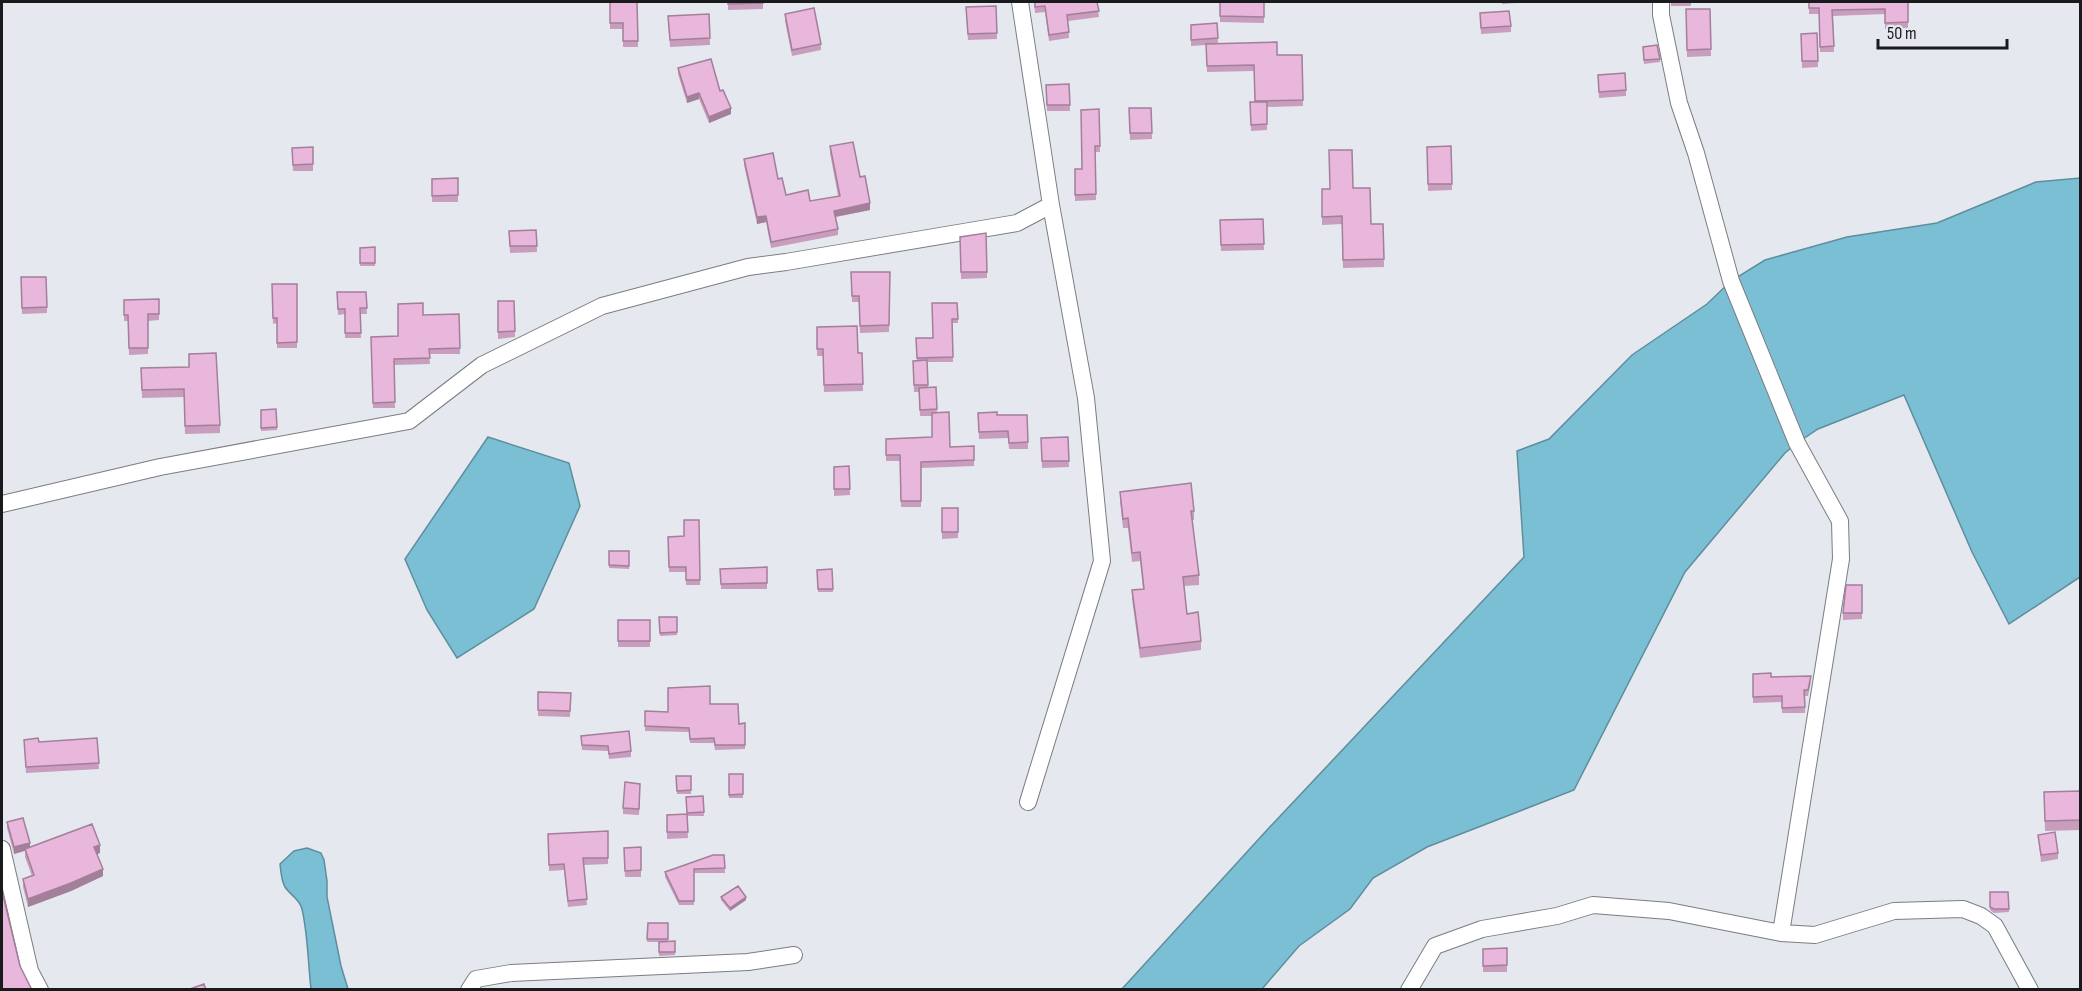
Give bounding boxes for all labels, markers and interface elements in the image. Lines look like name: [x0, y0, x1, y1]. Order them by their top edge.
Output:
scale bar: [1878, 12, 2007, 50]
text: 50 m: [1887, 23, 1917, 44]

